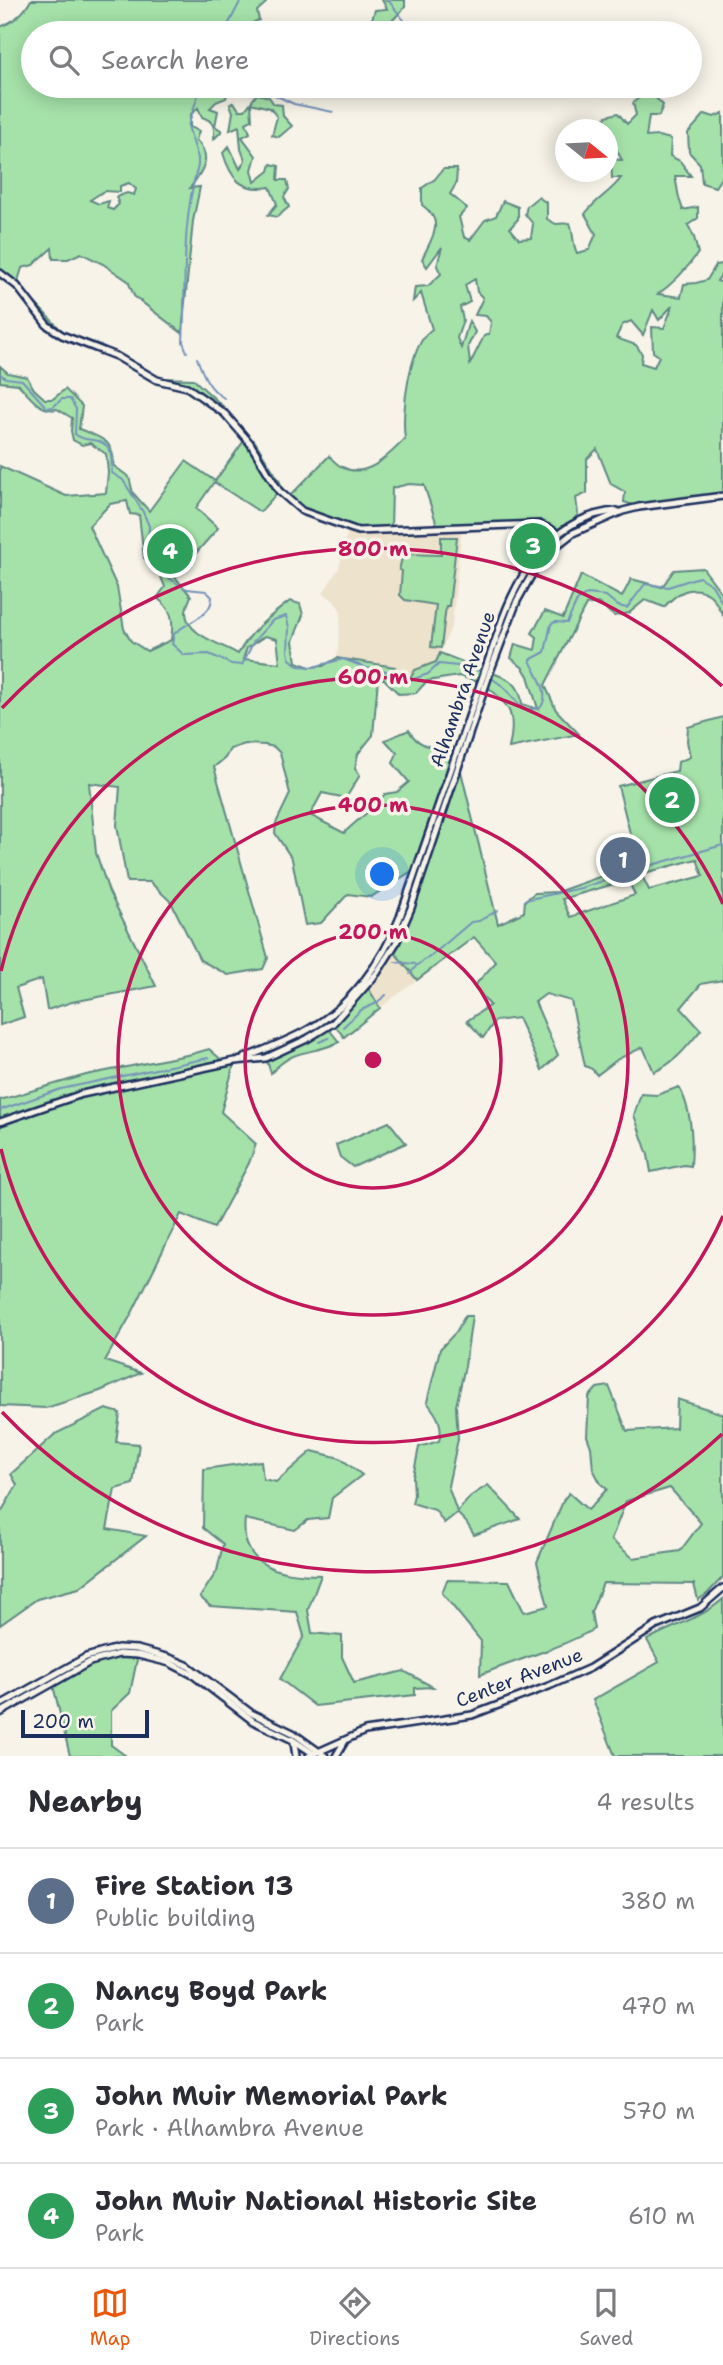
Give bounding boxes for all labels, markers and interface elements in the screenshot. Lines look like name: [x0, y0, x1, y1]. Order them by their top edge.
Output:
search box: [21, 21, 702, 98]
icon: search: [45, 41, 83, 79]
text: Search here: [101, 42, 250, 77]
north arrow: [555, 119, 618, 182]
pin: 3: [510, 520, 556, 572]
pin: 4: [147, 525, 193, 577]
text: 800 m: [338, 535, 408, 563]
street label: Alhambra Avenue: [424, 608, 501, 770]
text: 600 m: [338, 663, 408, 691]
pin: 2: [649, 774, 695, 826]
text: 400 m: [338, 791, 408, 819]
pin: 1: [600, 834, 646, 886]
your location: [365, 857, 399, 891]
text: 200 m: [338, 918, 408, 946]
centre of rings: [361, 1048, 385, 1072]
street label: Center Avenue: [452, 1642, 586, 1713]
scale bar: [21, 1707, 149, 1739]
text: 200 m: [32, 1709, 94, 1734]
text: Nearby: [28, 1781, 143, 1822]
text: 4 results: [596, 1787, 695, 1817]
text: Fire Station 13: [95, 1868, 293, 1903]
text: 1: [46, 1886, 56, 1916]
text: 380 m: [620, 1886, 695, 1916]
text: Public building: [95, 1903, 255, 1933]
text: Nancy Boyd Park: [95, 1973, 327, 2008]
text: 2: [43, 1991, 59, 2021]
text: 470 m: [621, 1991, 695, 2021]
text: Park: [95, 2008, 144, 2038]
text: John Muir Memorial Park: [95, 2078, 448, 2113]
text: 3: [43, 2096, 59, 2126]
text: 570 m: [623, 2096, 695, 2126]
text: Park · Alhambra Avenue: [95, 2113, 364, 2143]
text: John Muir National Historic Site: [95, 2183, 537, 2218]
text: 4: [43, 2201, 59, 2231]
text: 610 m: [628, 2201, 695, 2231]
text: Park: [95, 2218, 144, 2248]
tab: Map: [90, 2284, 130, 2351]
tab: Directions: [310, 2284, 400, 2351]
tab: Saved: [579, 2284, 633, 2351]

